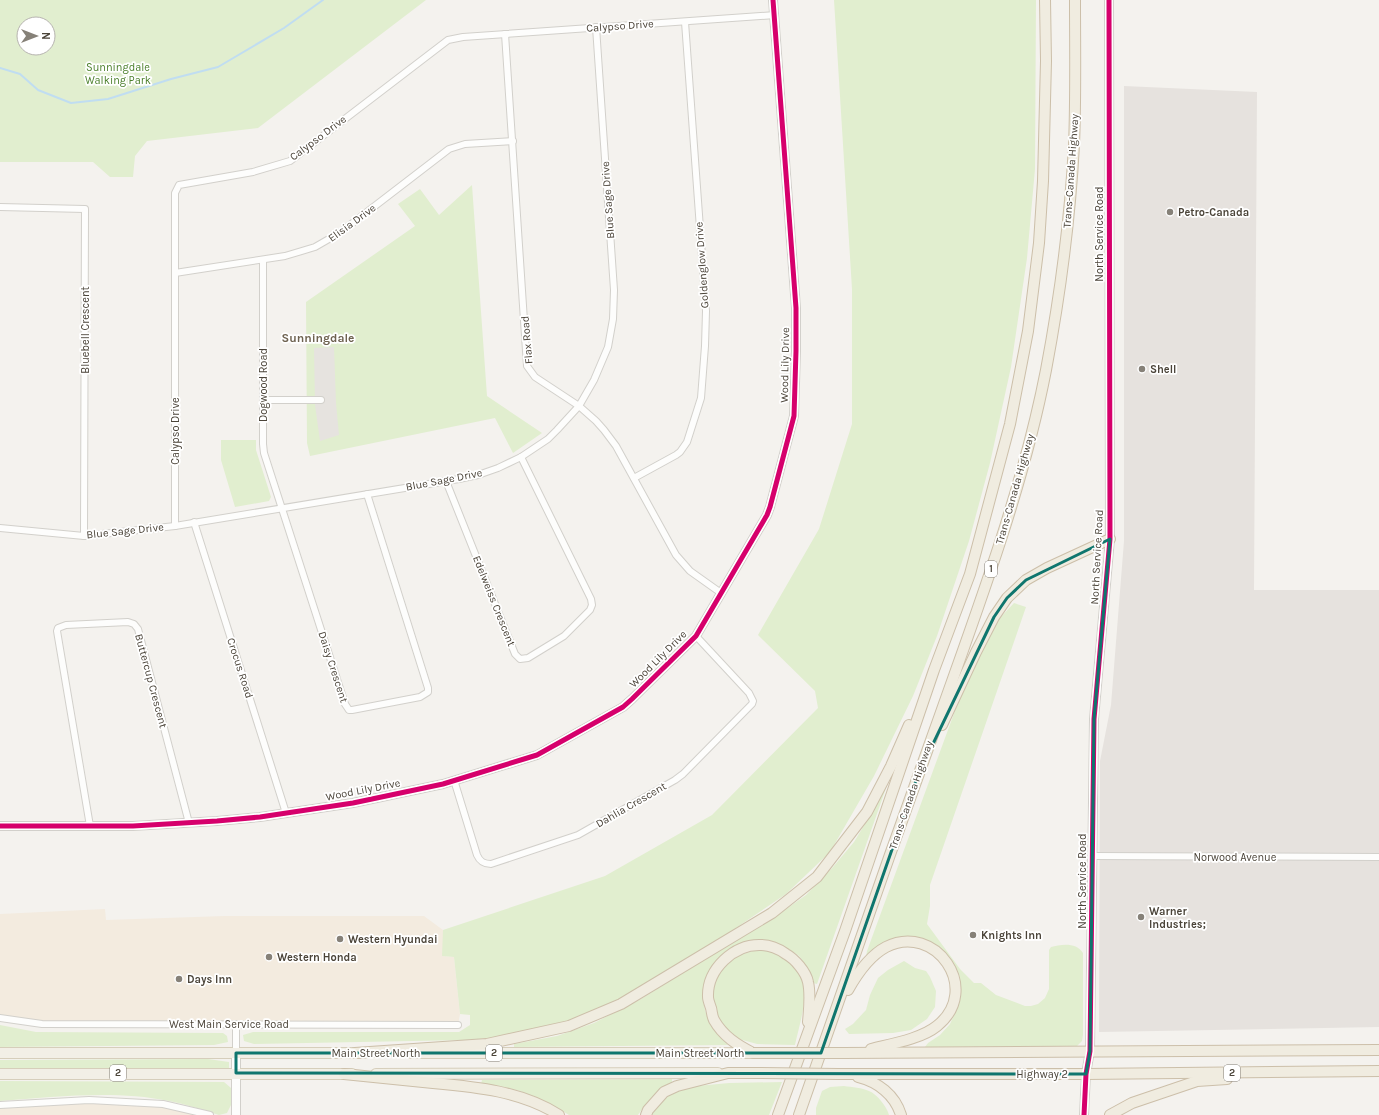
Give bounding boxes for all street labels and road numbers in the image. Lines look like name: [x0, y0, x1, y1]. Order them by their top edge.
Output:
street label: Calypso Drive: [586, 17, 654, 35]
street label: Calypso Drive: [287, 112, 349, 164]
street label: Trans-Canada Highway: [1061, 114, 1081, 228]
street label: Blue Sage Drive: [599, 160, 617, 239]
street label: North Service Road: [1093, 186, 1106, 282]
street label: Elisia Drive: [326, 201, 379, 245]
street label: Goldenglow Drive: [692, 221, 712, 309]
street label: Bluebell Crescent: [79, 286, 92, 374]
street label: Flax Road: [518, 315, 536, 365]
street label: Wood Lily Drive: [778, 327, 792, 403]
street label: Dogwood Road: [257, 348, 270, 422]
street label: Calypso Drive: [169, 397, 182, 465]
street label: Trans-Canada Highway: [993, 432, 1037, 546]
street label: Blue Sage Drive: [405, 466, 484, 494]
street label: North Service Road: [1088, 509, 1106, 605]
street label: Blue Sage Drive: [86, 520, 165, 542]
street label: Edelweiss Crescent: [470, 554, 518, 648]
road number: 1: [985, 561, 997, 577]
street label: Wood Lily Drive: [627, 627, 690, 690]
street label: Daisy Crescent: [315, 630, 351, 704]
street label: Buttercup Crescent: [132, 632, 170, 730]
street label: Crocus Road: [224, 636, 256, 700]
street label: Trans-Canada Highway: [886, 739, 936, 851]
street label: Wood Lily Drive: [325, 776, 402, 804]
street label: Dahlia Crescent: [593, 780, 669, 830]
street label: North Service Road: [1076, 833, 1089, 929]
street label: Norwood Avenue: [1194, 851, 1277, 864]
street label: West Main Service Road: [169, 1018, 289, 1031]
road number: 2: [486, 1045, 502, 1061]
street label: Main Street North: [332, 1047, 421, 1060]
street label: Main Street North: [656, 1047, 745, 1060]
road number: 2: [110, 1065, 126, 1081]
road number: 2: [1224, 1065, 1240, 1081]
street label: Highway 2: [1016, 1068, 1068, 1081]

